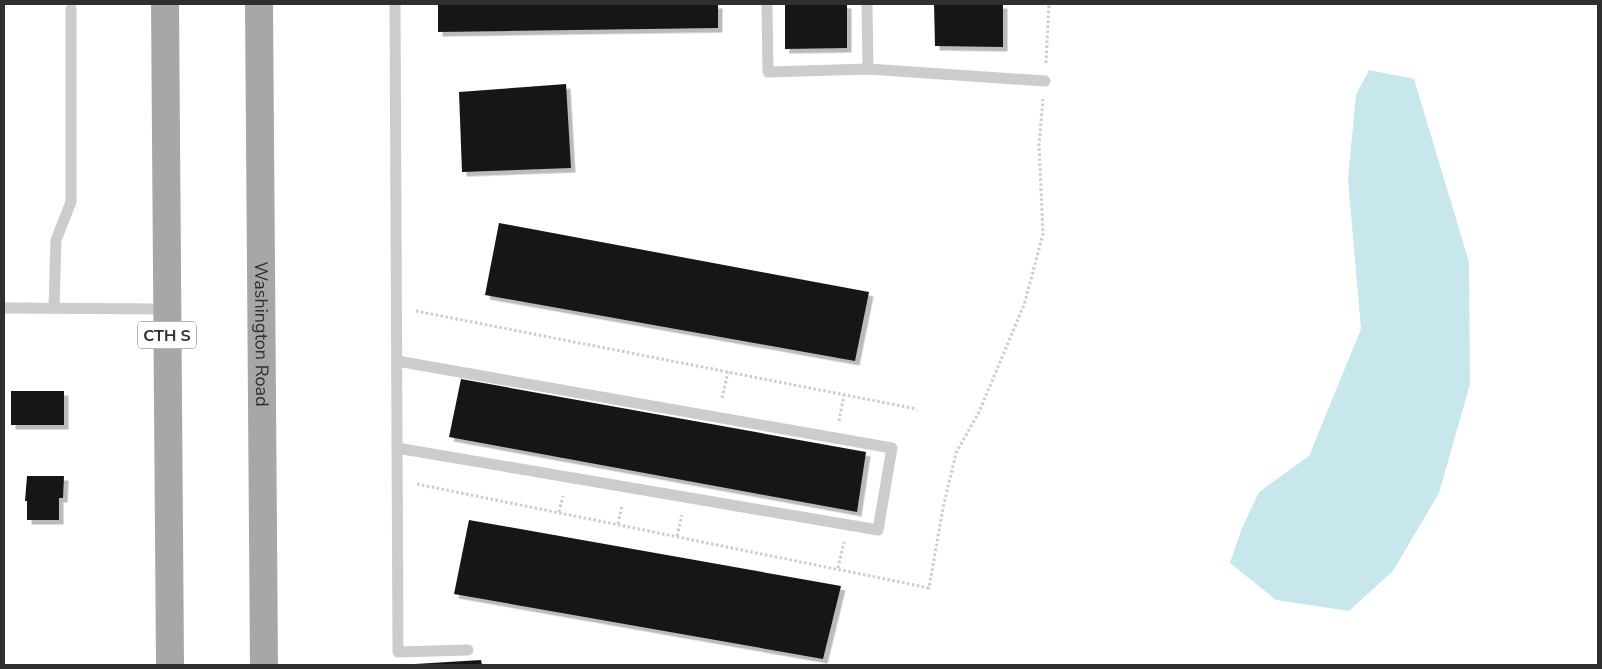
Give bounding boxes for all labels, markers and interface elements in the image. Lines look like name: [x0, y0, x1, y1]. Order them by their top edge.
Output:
street label: Washington Road: [249, 261, 274, 407]
road number: CTH S: [138, 322, 196, 348]

